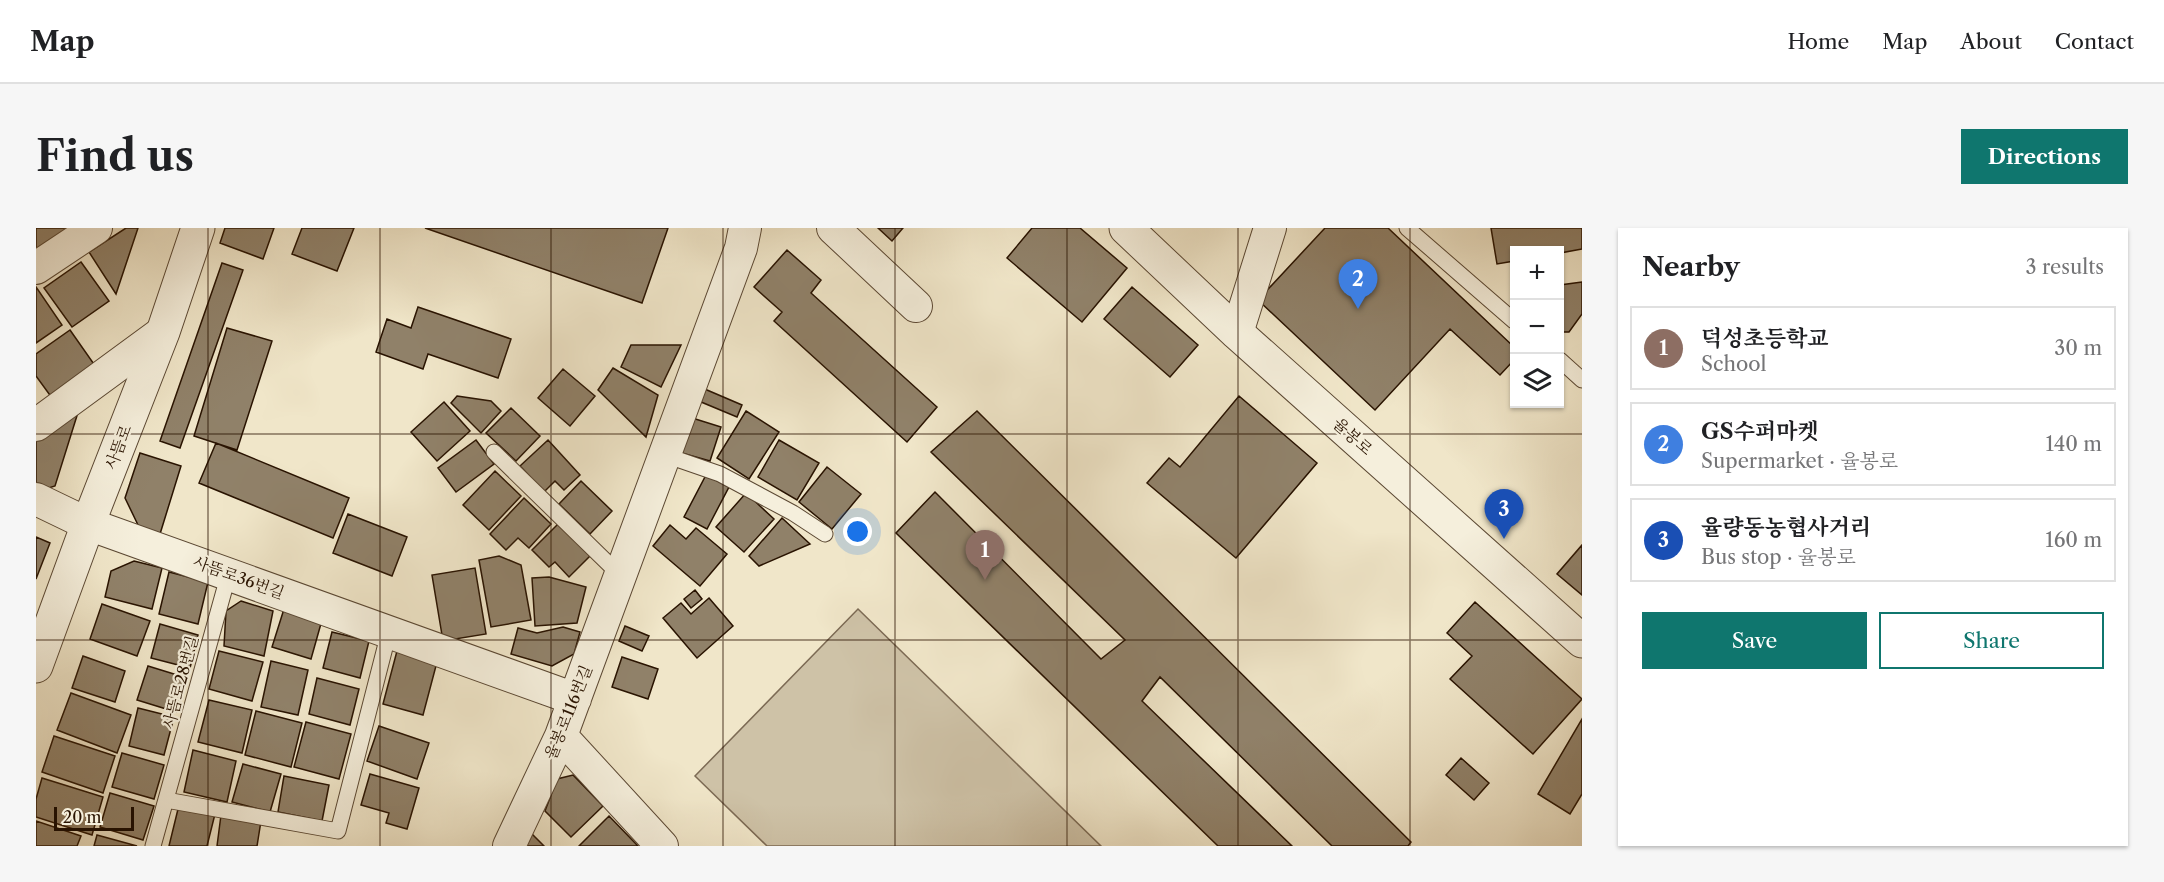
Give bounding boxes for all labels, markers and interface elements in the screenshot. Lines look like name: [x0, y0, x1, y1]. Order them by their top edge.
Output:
text: Map: [30, 24, 94, 58]
text: Home: [1788, 29, 1849, 54]
text: Map: [1882, 29, 1927, 54]
text: About: [1960, 29, 2022, 54]
text: Contact: [2055, 29, 2134, 54]
button: Directions: [1961, 129, 2128, 184]
text: Find us: [36, 130, 194, 182]
map controls: [1510, 246, 1564, 408]
button: +: [1510, 246, 1564, 300]
text: Nearby: [1642, 251, 1740, 283]
text: 3 results: [2026, 255, 2104, 279]
pin: 2: [1338, 260, 1378, 309]
button: −: [1510, 300, 1564, 354]
text: 덕성초등학교: [1701, 325, 1829, 352]
text: 1: [1659, 336, 1668, 360]
text: 30 m: [2054, 336, 2102, 360]
text: School: [1701, 352, 1766, 376]
button: layers: [1510, 354, 1564, 408]
street label: 율봉로: [1329, 413, 1377, 459]
text: GS수퍼마켓: [1701, 418, 1819, 445]
street label: 사뜸로: [100, 421, 136, 472]
text: 2: [1658, 432, 1669, 456]
text: 140 m: [2045, 432, 2102, 456]
text: Supermarket · 율봉로: [1701, 449, 1898, 473]
pin: 3: [1484, 490, 1524, 539]
text: 율량동농협사거리: [1701, 514, 1871, 541]
your location: [843, 517, 872, 546]
text: 3: [1658, 528, 1669, 552]
text: 160 m: [2045, 528, 2102, 552]
pin: 1: [966, 530, 1004, 580]
text: Bus stop · 율봉로: [1701, 545, 1856, 569]
street label: 사뜸로36번길: [191, 551, 287, 603]
button: Save: [1642, 612, 1867, 669]
button: Share: [1879, 612, 2104, 669]
street label: 사뜸로28번길: [158, 633, 202, 731]
street label: 율봉로116번길: [540, 662, 596, 762]
scale bar: [54, 804, 134, 832]
text: 20 m: [63, 807, 102, 827]

